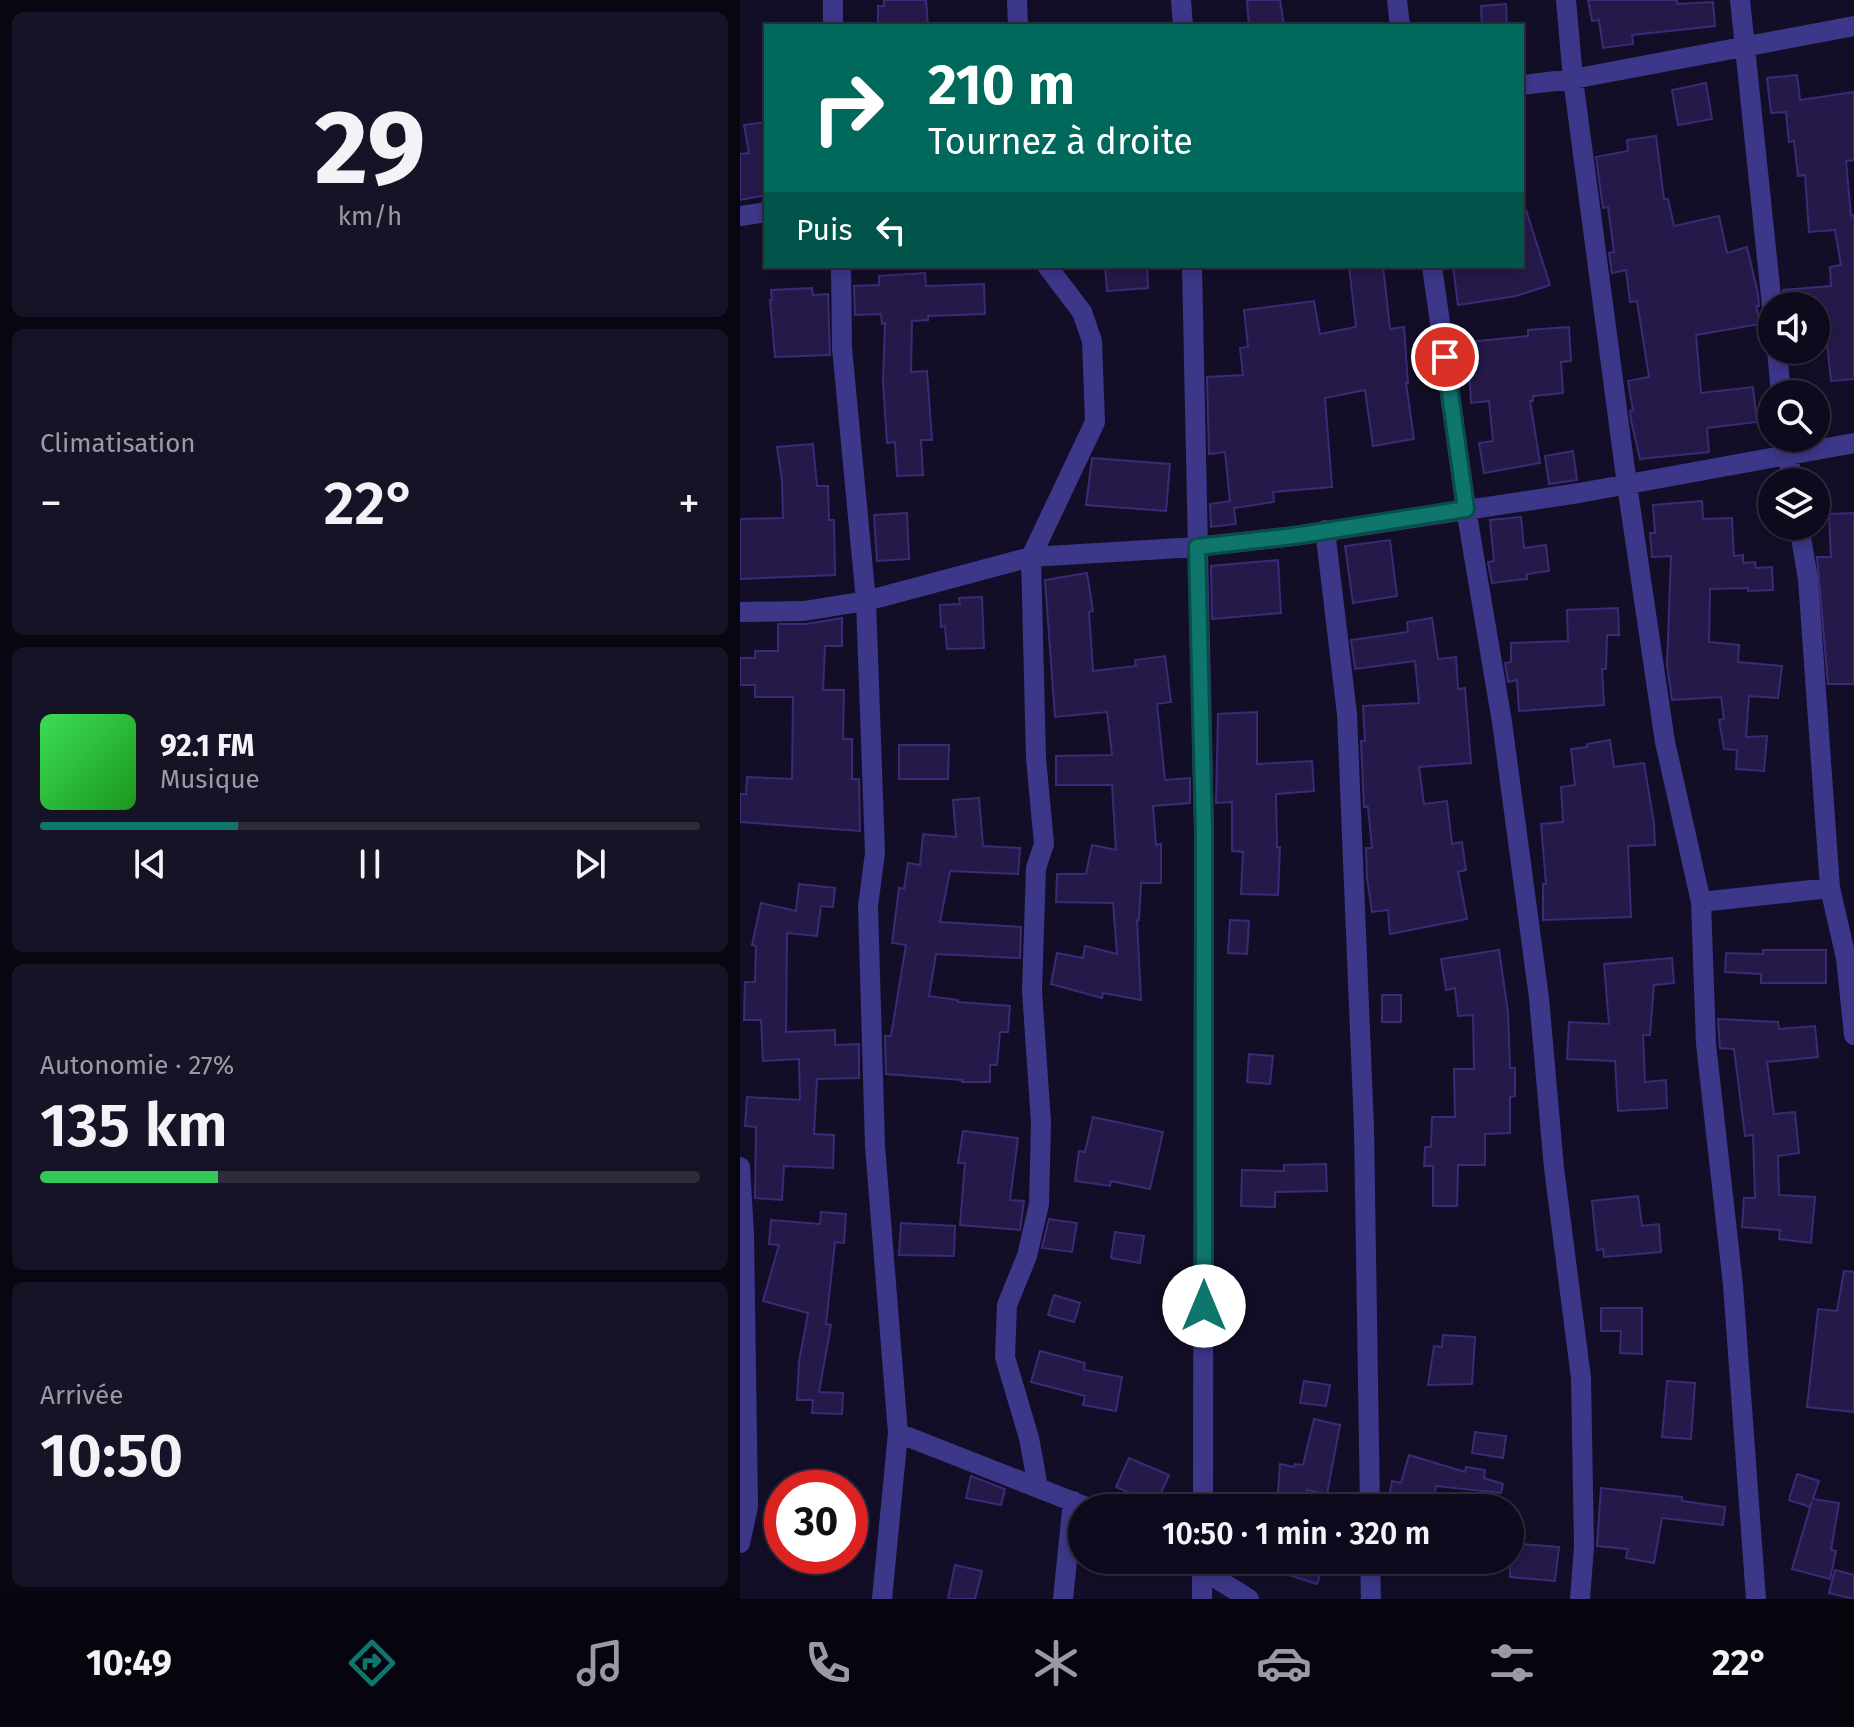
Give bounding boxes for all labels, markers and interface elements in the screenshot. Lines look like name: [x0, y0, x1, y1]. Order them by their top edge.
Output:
text: 210 m: [928, 52, 1075, 119]
icon: right: [796, 56, 900, 160]
text: 29: [315, 86, 425, 211]
text: Tournez à droite: [928, 120, 1193, 164]
text: km/h: [338, 201, 402, 232]
icon: left: [869, 208, 913, 252]
text: Puis: [796, 212, 853, 248]
map controls: [1758, 292, 1830, 540]
button: sound: [1758, 292, 1830, 364]
pin: [1411, 323, 1479, 391]
icon: arrive: [1423, 335, 1467, 379]
button: search: [1758, 380, 1830, 452]
text: Climatisation: [40, 428, 196, 459]
text: 22°: [324, 468, 416, 540]
button: layers: [1758, 468, 1830, 540]
text: −: [40, 477, 62, 530]
text: +: [678, 477, 700, 530]
text: 92.1 FM: [160, 728, 254, 764]
text: Musique: [160, 764, 260, 795]
icon: previous: [128, 842, 172, 886]
icon: pause: [348, 842, 392, 886]
icon: next: [568, 842, 612, 886]
text: Autonomie · 27%: [40, 1050, 234, 1081]
text: 135 km: [40, 1090, 228, 1162]
position arrow: [1162, 1264, 1246, 1348]
text: Arrivée: [40, 1380, 123, 1411]
text: 10:50: [40, 1420, 183, 1492]
speed limit sign: 30: [764, 1470, 868, 1574]
text: 10:50 · 1 min · 320 m: [1162, 1516, 1430, 1552]
icon: directions: [344, 1635, 400, 1691]
icon: music: [572, 1635, 628, 1691]
icon: phone: [800, 1635, 856, 1691]
icon: climate: [1028, 1635, 1084, 1691]
icon: car: [1256, 1635, 1312, 1691]
icon: filters: [1484, 1635, 1540, 1691]
text: 10:49: [86, 1641, 172, 1685]
text: 22°: [1712, 1641, 1768, 1685]

